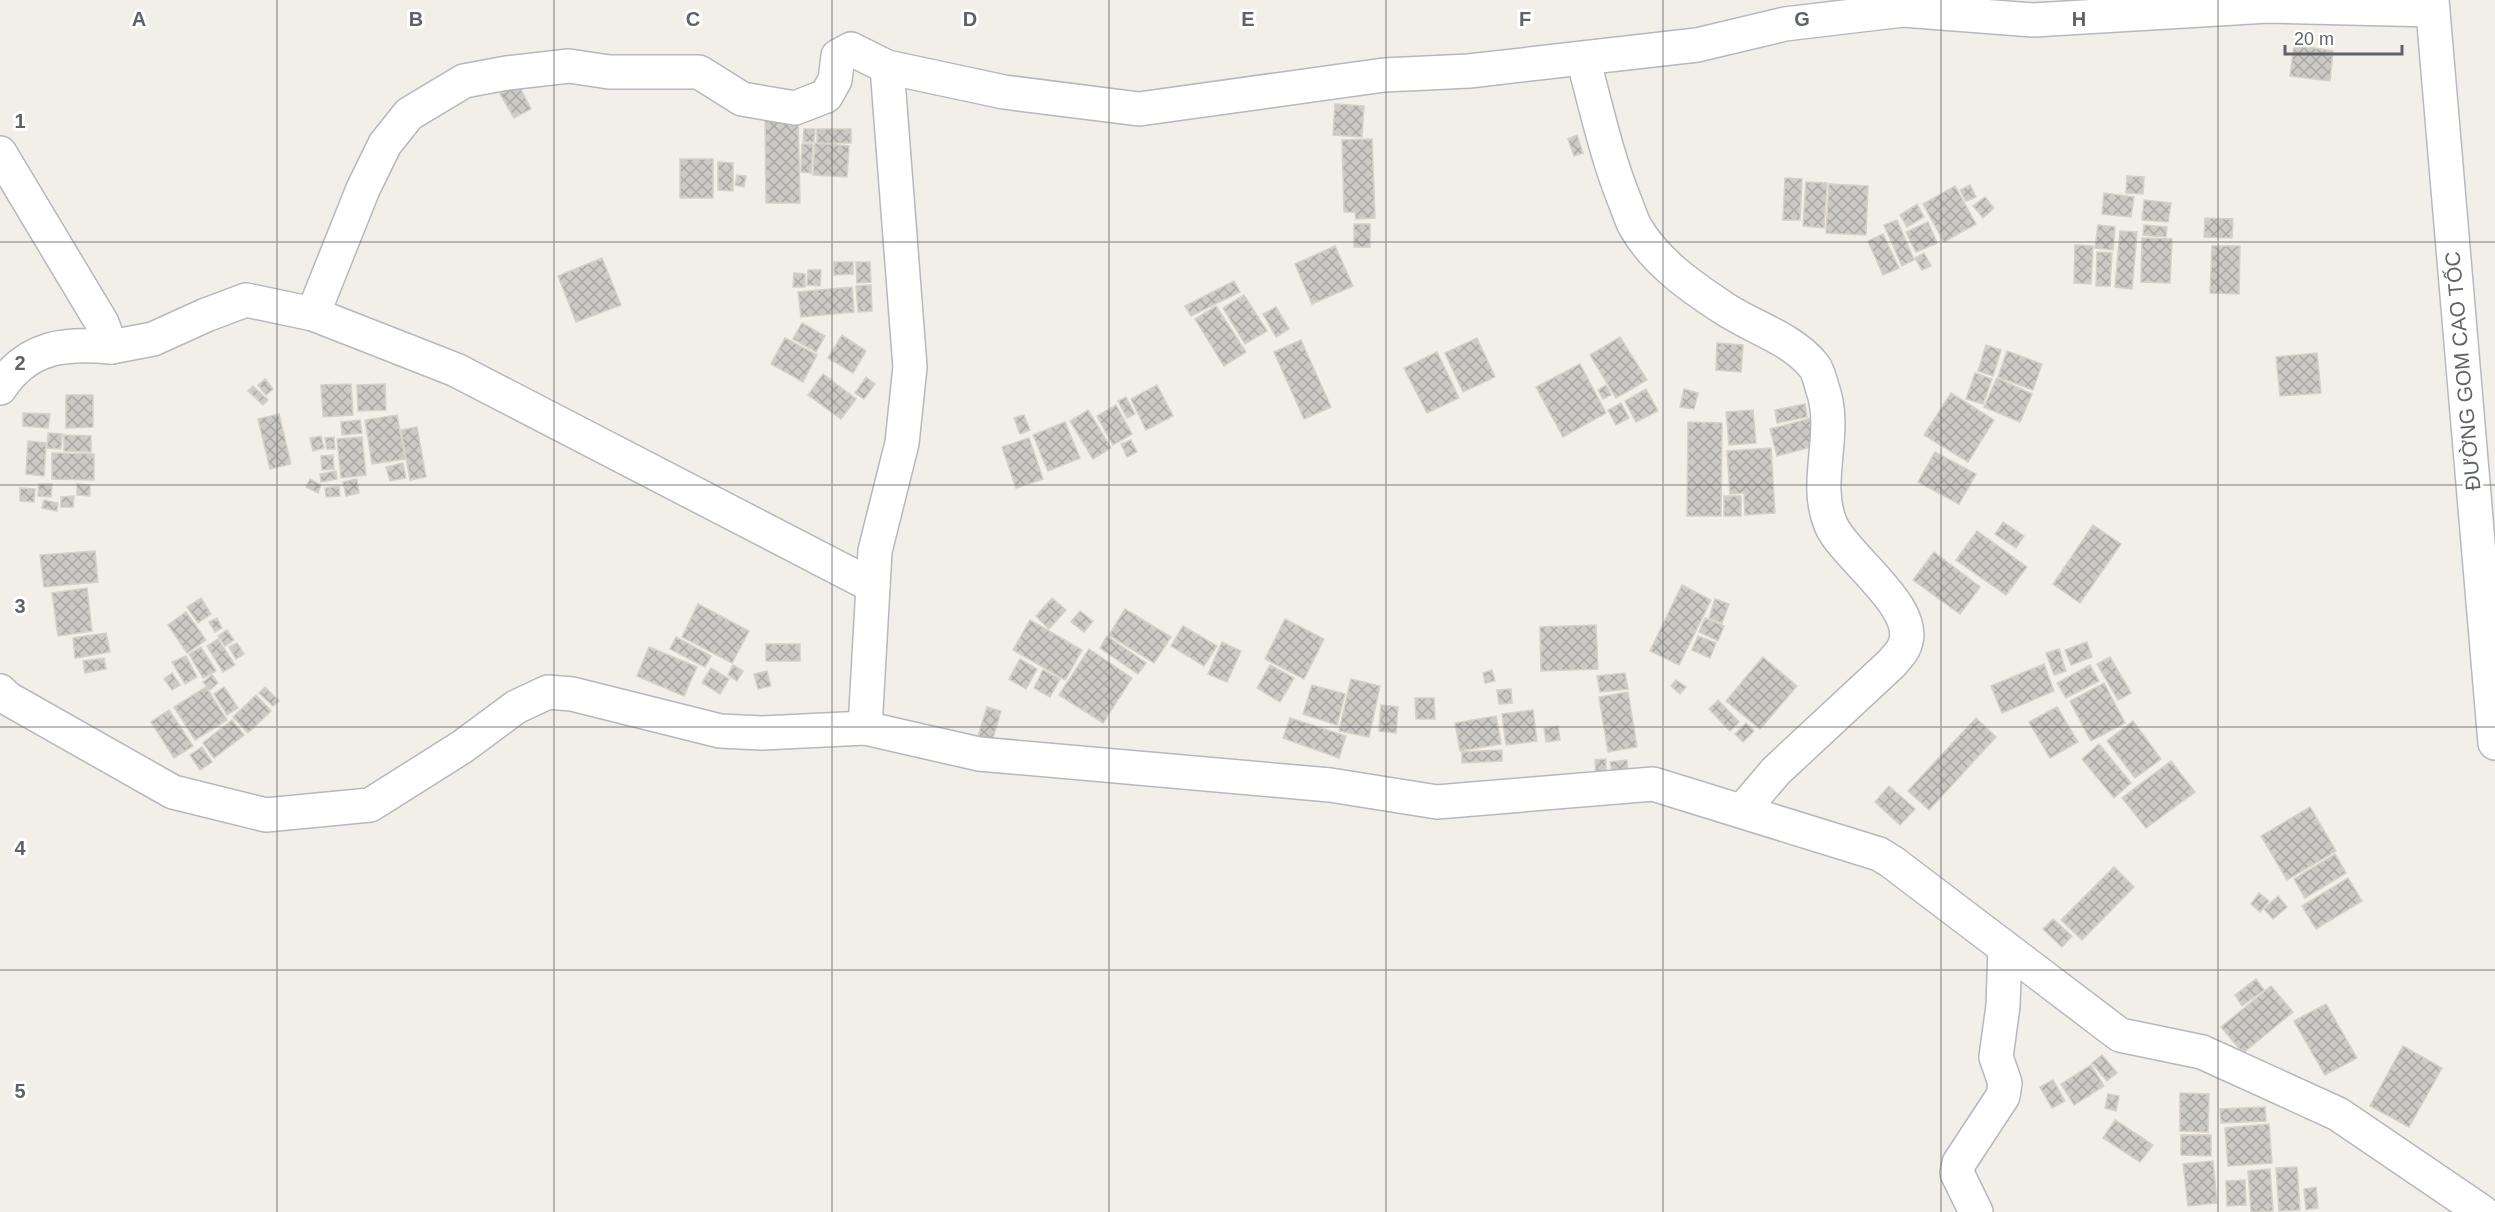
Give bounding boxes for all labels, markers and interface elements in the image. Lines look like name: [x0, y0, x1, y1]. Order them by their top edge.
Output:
text: A: [132, 8, 146, 30]
text: B: [409, 8, 423, 30]
text: C: [686, 8, 700, 30]
text: D: [963, 8, 977, 30]
text: E: [1241, 8, 1255, 30]
text: F: [1519, 8, 1531, 30]
text: G: [1794, 8, 1810, 30]
text: H: [2072, 8, 2086, 30]
scale bar: [2285, 18, 2402, 56]
text: 20 m: [2294, 29, 2334, 49]
text: 1: [14, 110, 26, 132]
street label: ĐƯỜNG GOM CAO TỐC: [2441, 251, 2484, 491]
text: 2: [14, 352, 26, 374]
text: 3: [14, 595, 26, 617]
text: 4: [14, 837, 26, 859]
text: 5: [14, 1080, 26, 1102]

